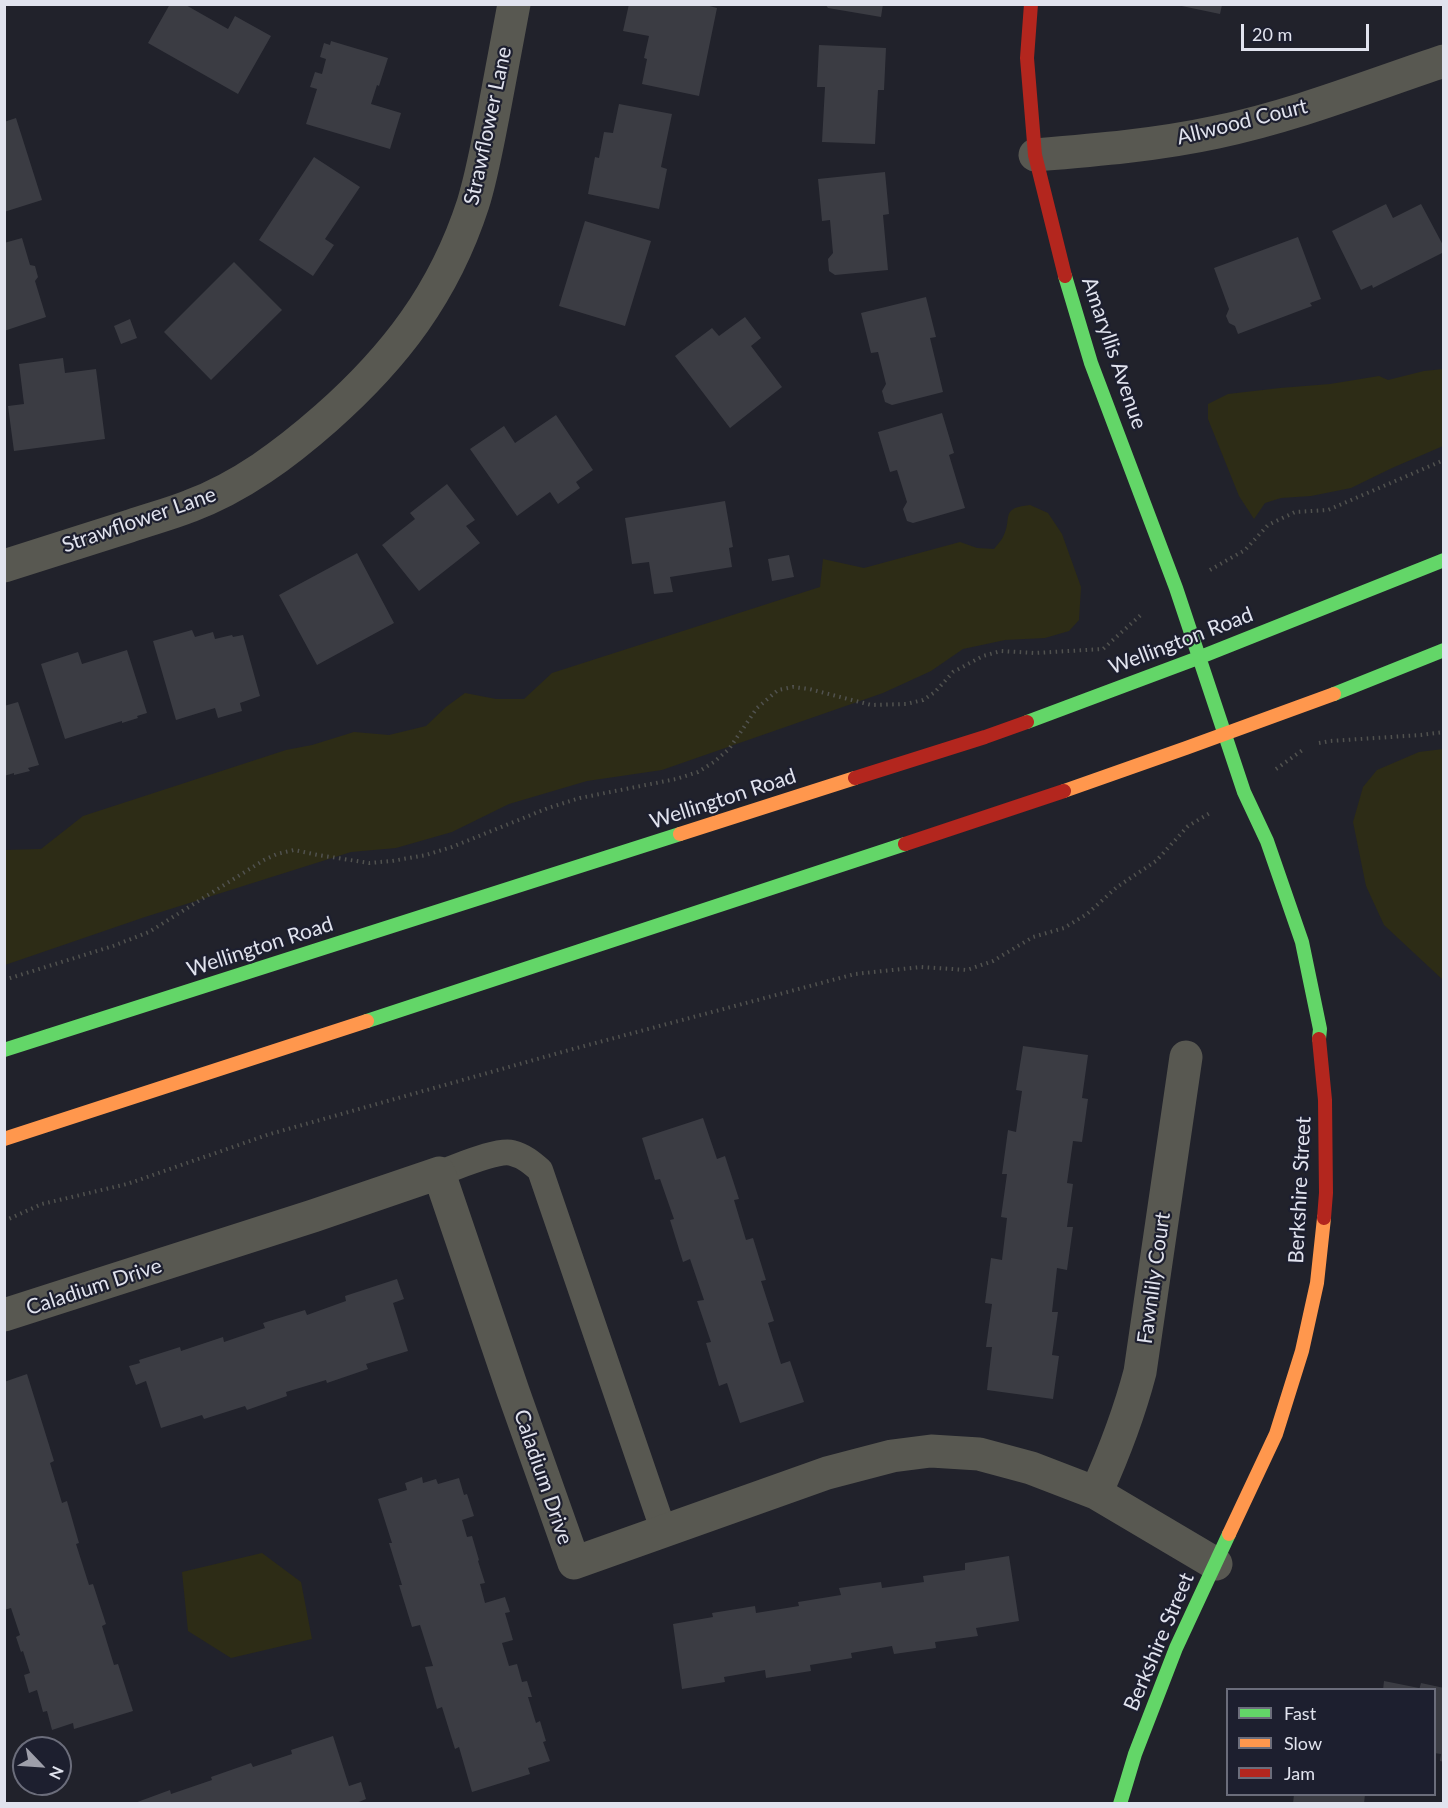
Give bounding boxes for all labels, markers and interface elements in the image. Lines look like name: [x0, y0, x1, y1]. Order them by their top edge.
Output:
scale bar: [1244, 12, 1372, 50]
text: 20 m: [1252, 23, 1292, 45]
street label: Strawflower Lane: [459, 44, 517, 208]
street label: Allwood Court: [1174, 94, 1310, 150]
street label: Amaryllis Avenue: [1076, 274, 1152, 432]
street label: Strawflower Lane: [59, 482, 219, 558]
street label: Wellington Road: [1105, 602, 1257, 680]
street label: Wellington Road: [647, 763, 799, 835]
street label: Wellington Road: [184, 911, 336, 983]
street label: Berkshire Street: [1284, 1116, 1316, 1264]
street label: Fawnlily Court: [1132, 1211, 1176, 1345]
street label: Caladium Drive: [23, 1253, 165, 1321]
street label: Caladium Drive: [508, 1406, 578, 1548]
street label: Berkshire Street: [1119, 1569, 1199, 1715]
legend: [1226, 1688, 1436, 1796]
text: Fast: [1284, 1702, 1316, 1724]
text: Slow: [1284, 1732, 1322, 1754]
north arrow: [12, 1736, 72, 1796]
text: Jam: [1284, 1762, 1315, 1784]
text: N: [46, 1763, 68, 1783]

